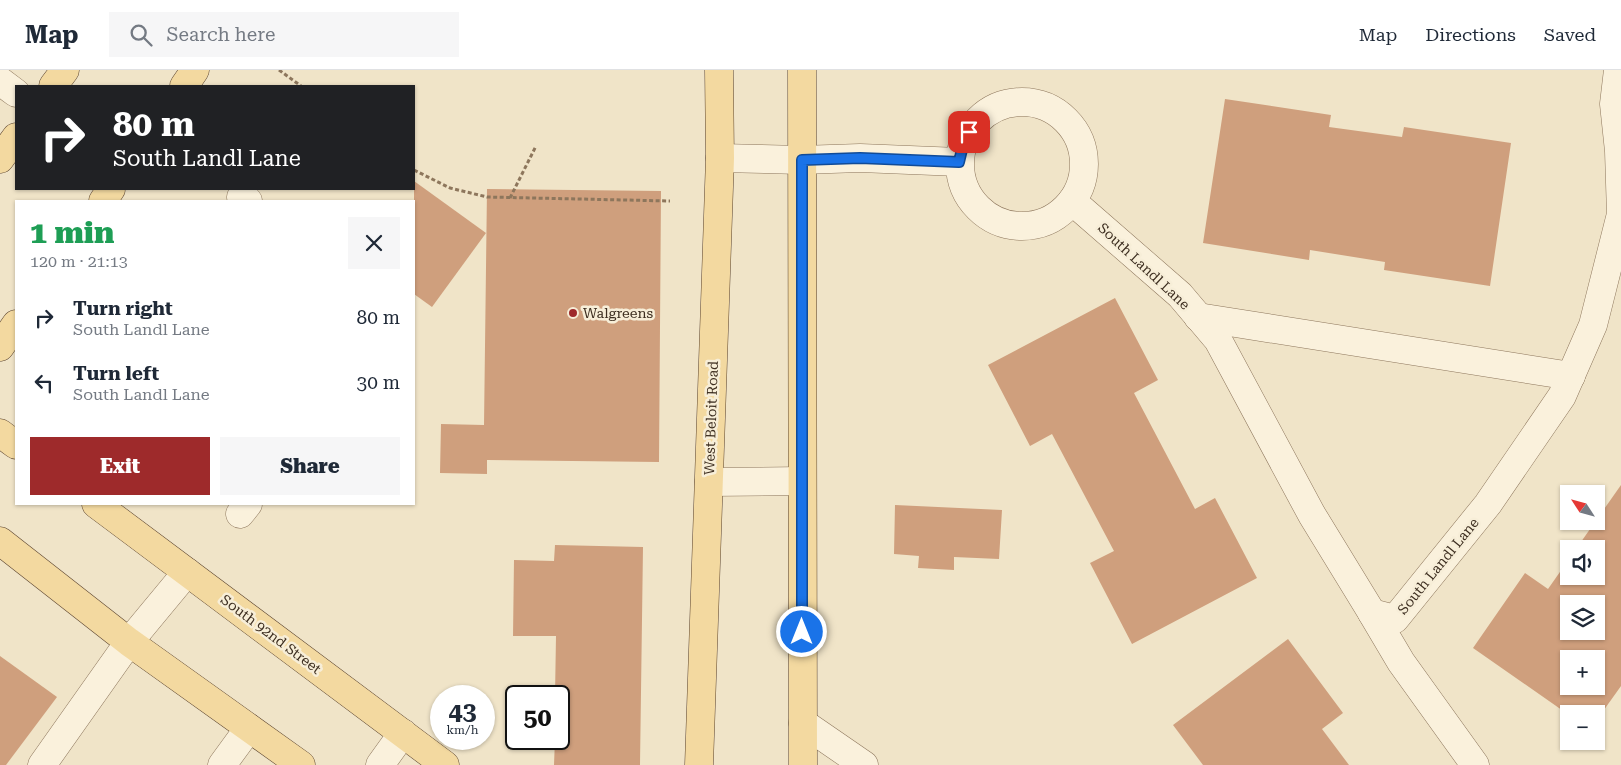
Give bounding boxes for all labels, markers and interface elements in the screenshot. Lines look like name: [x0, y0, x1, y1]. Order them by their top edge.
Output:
search box: [109, 12, 459, 57]
text: Map: [25, 21, 79, 49]
icon: search: [127, 21, 155, 49]
text: Search here: [167, 23, 275, 46]
text: Map: [1359, 24, 1397, 45]
text: Directions: [1425, 24, 1516, 45]
text: Saved: [1544, 24, 1596, 45]
text: 80 m: [113, 104, 195, 145]
icon: right: [30, 105, 95, 170]
pin: [948, 111, 990, 153]
icon: arrive: [955, 118, 983, 146]
text: South Landl Lane: [113, 146, 301, 171]
text: 1 min: [30, 215, 114, 250]
button: close: [348, 217, 400, 269]
street label: South Landl Lane: [1095, 219, 1193, 313]
text: 120 m · 21:13: [30, 252, 128, 271]
text: Turn right: [73, 297, 173, 320]
icon: right: [30, 304, 58, 332]
place label: Walgreens: [583, 305, 654, 321]
text: 80 m: [357, 306, 400, 329]
marker: Walgreens: [567, 307, 579, 319]
text: South Landl Lane: [73, 320, 210, 339]
street label: West Beloit Road: [701, 361, 721, 475]
text: Turn left: [73, 362, 159, 385]
icon: left: [30, 369, 58, 397]
text: 30 m: [357, 371, 400, 394]
text: South Landl Lane: [73, 385, 210, 404]
button: Exit: [30, 437, 210, 495]
button: Share: [220, 437, 400, 495]
north arrow: [1560, 485, 1605, 530]
map controls: [1560, 485, 1605, 750]
street label: South Landl Lane: [1394, 514, 1482, 617]
button: sound: [1560, 540, 1605, 585]
street label: South 92nd Street: [218, 591, 324, 677]
button: layers: [1560, 595, 1605, 640]
position arrow: [775, 605, 827, 657]
button: +: [1560, 650, 1605, 695]
speed limit sign: 50: [505, 685, 570, 750]
text: 43: [448, 697, 477, 726]
button: −: [1560, 705, 1605, 750]
text: km/h: [446, 723, 479, 737]

